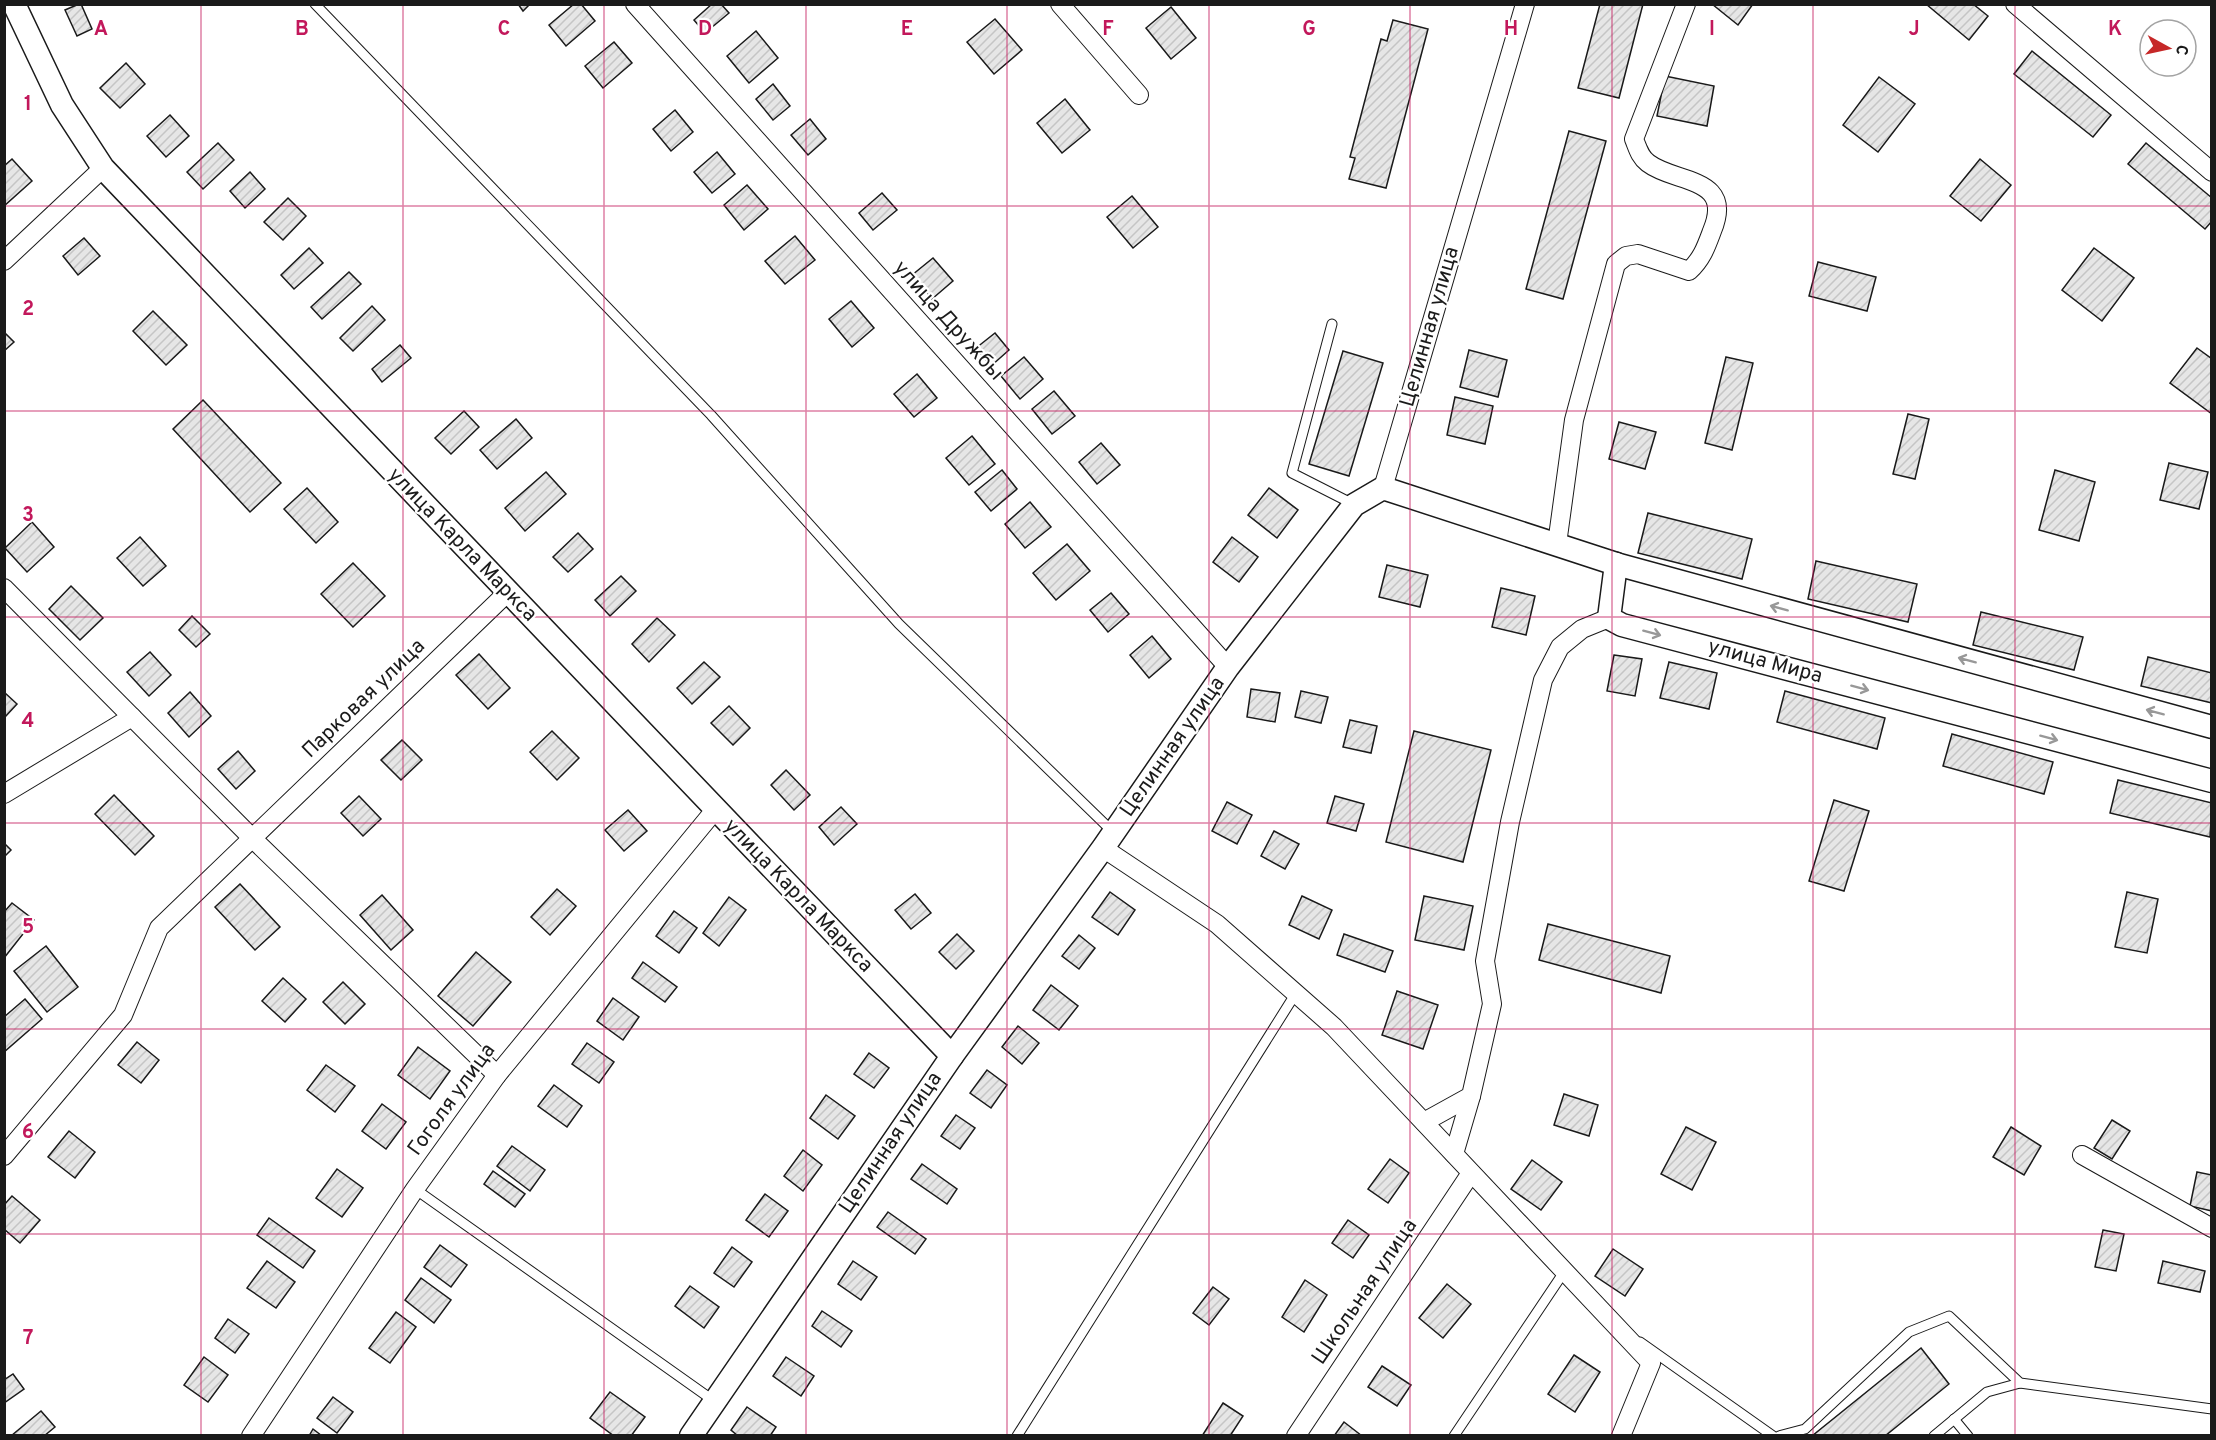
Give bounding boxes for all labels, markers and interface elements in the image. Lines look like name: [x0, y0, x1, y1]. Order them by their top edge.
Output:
text: A: [94, 17, 108, 43]
text: B: [295, 17, 309, 43]
text: C: [498, 17, 510, 43]
text: D: [698, 17, 712, 43]
text: E: [901, 17, 913, 43]
text: F: [1102, 17, 1114, 43]
text: G: [1302, 17, 1316, 43]
text: H: [1504, 17, 1518, 43]
text: I: [1709, 17, 1715, 43]
text: J: [1908, 17, 1920, 43]
text: K: [2108, 17, 2122, 43]
north arrow: [2138, 18, 2198, 78]
text: С: [2170, 43, 2191, 56]
text: 1: [24, 92, 32, 118]
street label: Целинная улица: [1394, 244, 1466, 410]
street label: улица Дружбы: [887, 255, 1009, 387]
text: 2: [22, 297, 34, 323]
street label: улица Карла Маркса: [381, 462, 543, 628]
text: 3: [22, 503, 34, 529]
one-way arrow: [1770, 602, 1789, 614]
one-way arrow: [1642, 627, 1661, 639]
street label: Парковая улица: [297, 633, 431, 765]
street label: улица Мира: [1705, 634, 1825, 690]
one-way arrow: [1958, 654, 1977, 665]
street label: Целинная улица: [1114, 671, 1232, 823]
one-way arrow: [1851, 682, 1870, 694]
one-way arrow: [2146, 705, 2165, 717]
text: 4: [22, 709, 34, 735]
one-way arrow: [2039, 732, 2058, 744]
street label: улица Карла Маркса: [717, 813, 879, 979]
text: 5: [22, 915, 34, 941]
street label: Гоголя улица: [402, 1038, 502, 1162]
street label: Целинная улица: [834, 1067, 948, 1219]
text: 6: [22, 1120, 34, 1146]
street label: Школьная улица: [1306, 1214, 1424, 1370]
text: 7: [23, 1326, 33, 1352]

